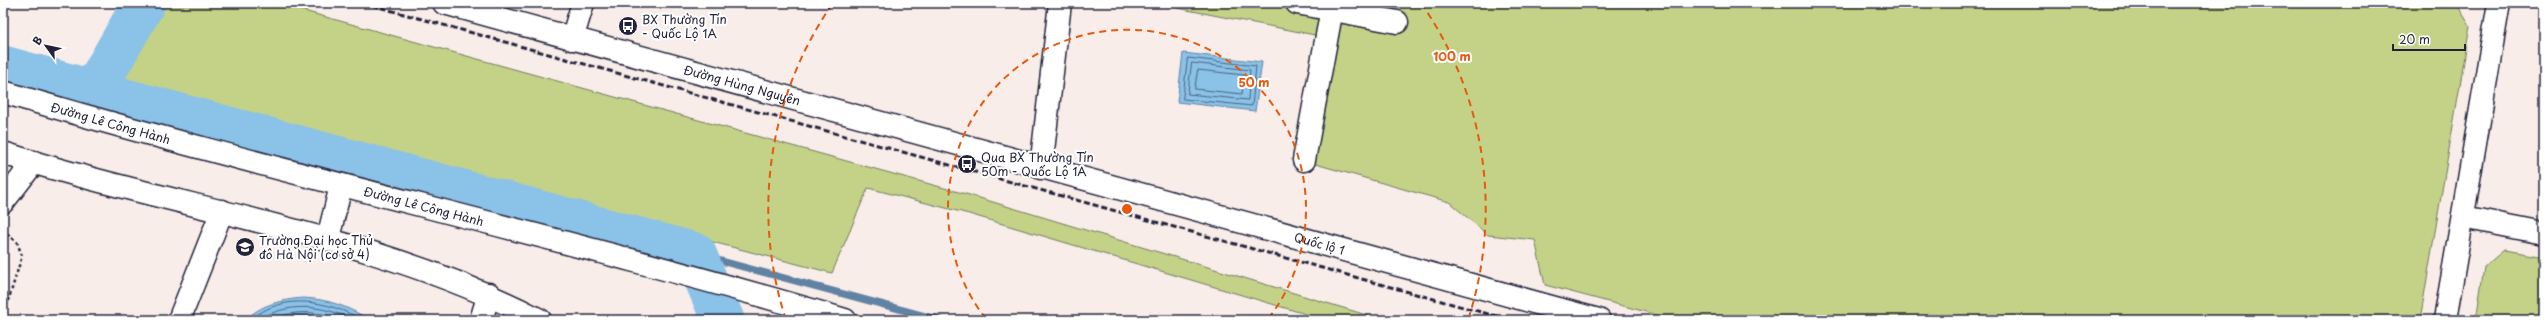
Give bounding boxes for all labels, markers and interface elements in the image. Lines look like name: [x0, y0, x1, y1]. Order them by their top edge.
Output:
place label: BX Thường Tín - Quốc Lộ 1A: [642, 10, 727, 42]
bus stop icon: BX Thường Tín - Quốc Lộ 1A: [617, 15, 639, 37]
north arrow: [26, 26, 66, 66]
scale bar: [2393, 26, 2465, 52]
text: 20 m: [2399, 30, 2430, 48]
text: B: [28, 32, 47, 48]
text: 100 m: [1433, 47, 1471, 65]
street label: Đường Hùng Nguyên: [682, 60, 802, 109]
text: 50 m: [1238, 73, 1270, 91]
street label: Đường Lê Công Hành: [49, 97, 173, 148]
place label: Qua BX Thường Tín 50m - Quốc Lộ 1A: [981, 148, 1094, 180]
bus stop icon: Qua BX Thường Tín 50m - Quốc Lộ 1A: [956, 153, 978, 175]
street label: Đường Lê Công Hành: [362, 182, 486, 230]
centre of rings: [1120, 202, 1134, 216]
street label: Quốc lộ 1: [1292, 228, 1347, 259]
place label: Trường Đại học Thủ đô Hà Nội (cơ sở 4): [259, 231, 373, 263]
school or university icon: Trường Đại học Thủ đô Hà Nội (cơ sở 4): [234, 236, 256, 258]

